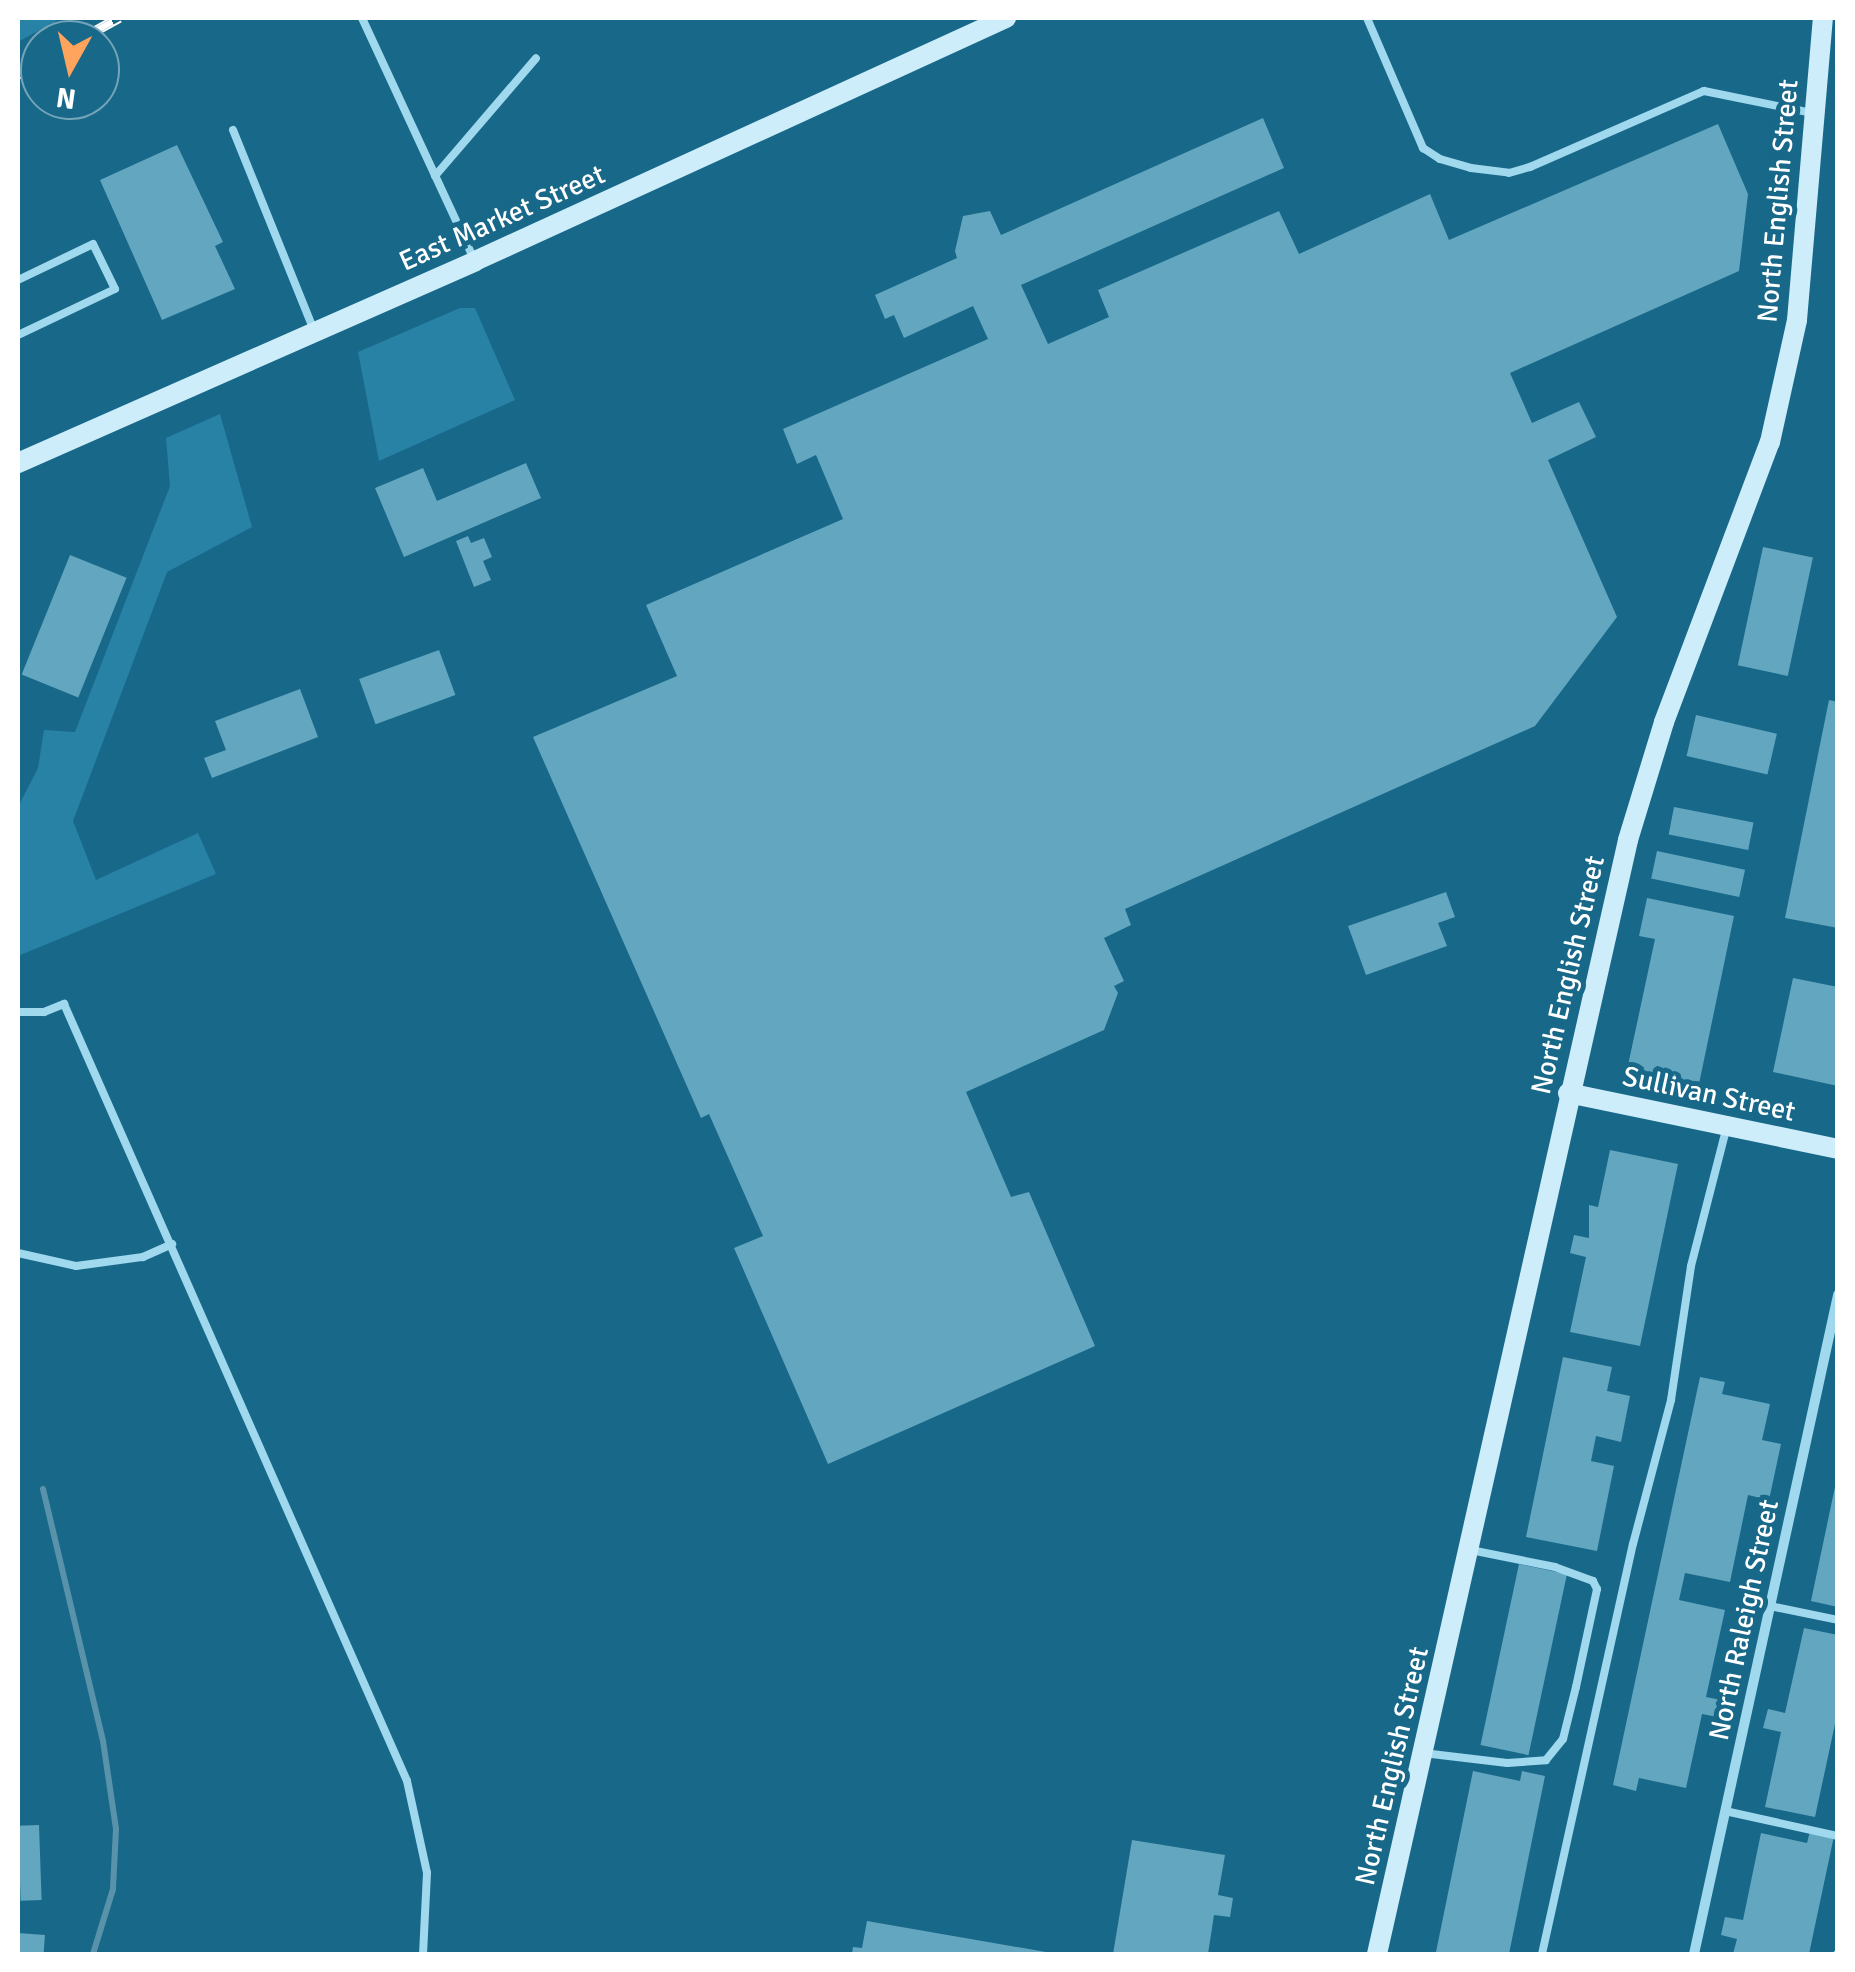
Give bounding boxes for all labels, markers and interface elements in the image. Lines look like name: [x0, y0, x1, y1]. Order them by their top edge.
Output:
north arrow: [20, 20, 120, 120]
street label: North English Street: [1751, 78, 1805, 324]
text: N: [54, 80, 78, 116]
street label: East Market Street: [394, 158, 610, 278]
street label: North English Street: [1524, 852, 1612, 1098]
street label: Sullivan Street: [1620, 1059, 1798, 1129]
street label: North Raleigh Street: [1702, 1497, 1786, 1743]
street label: North English Street: [1348, 1643, 1436, 1889]

